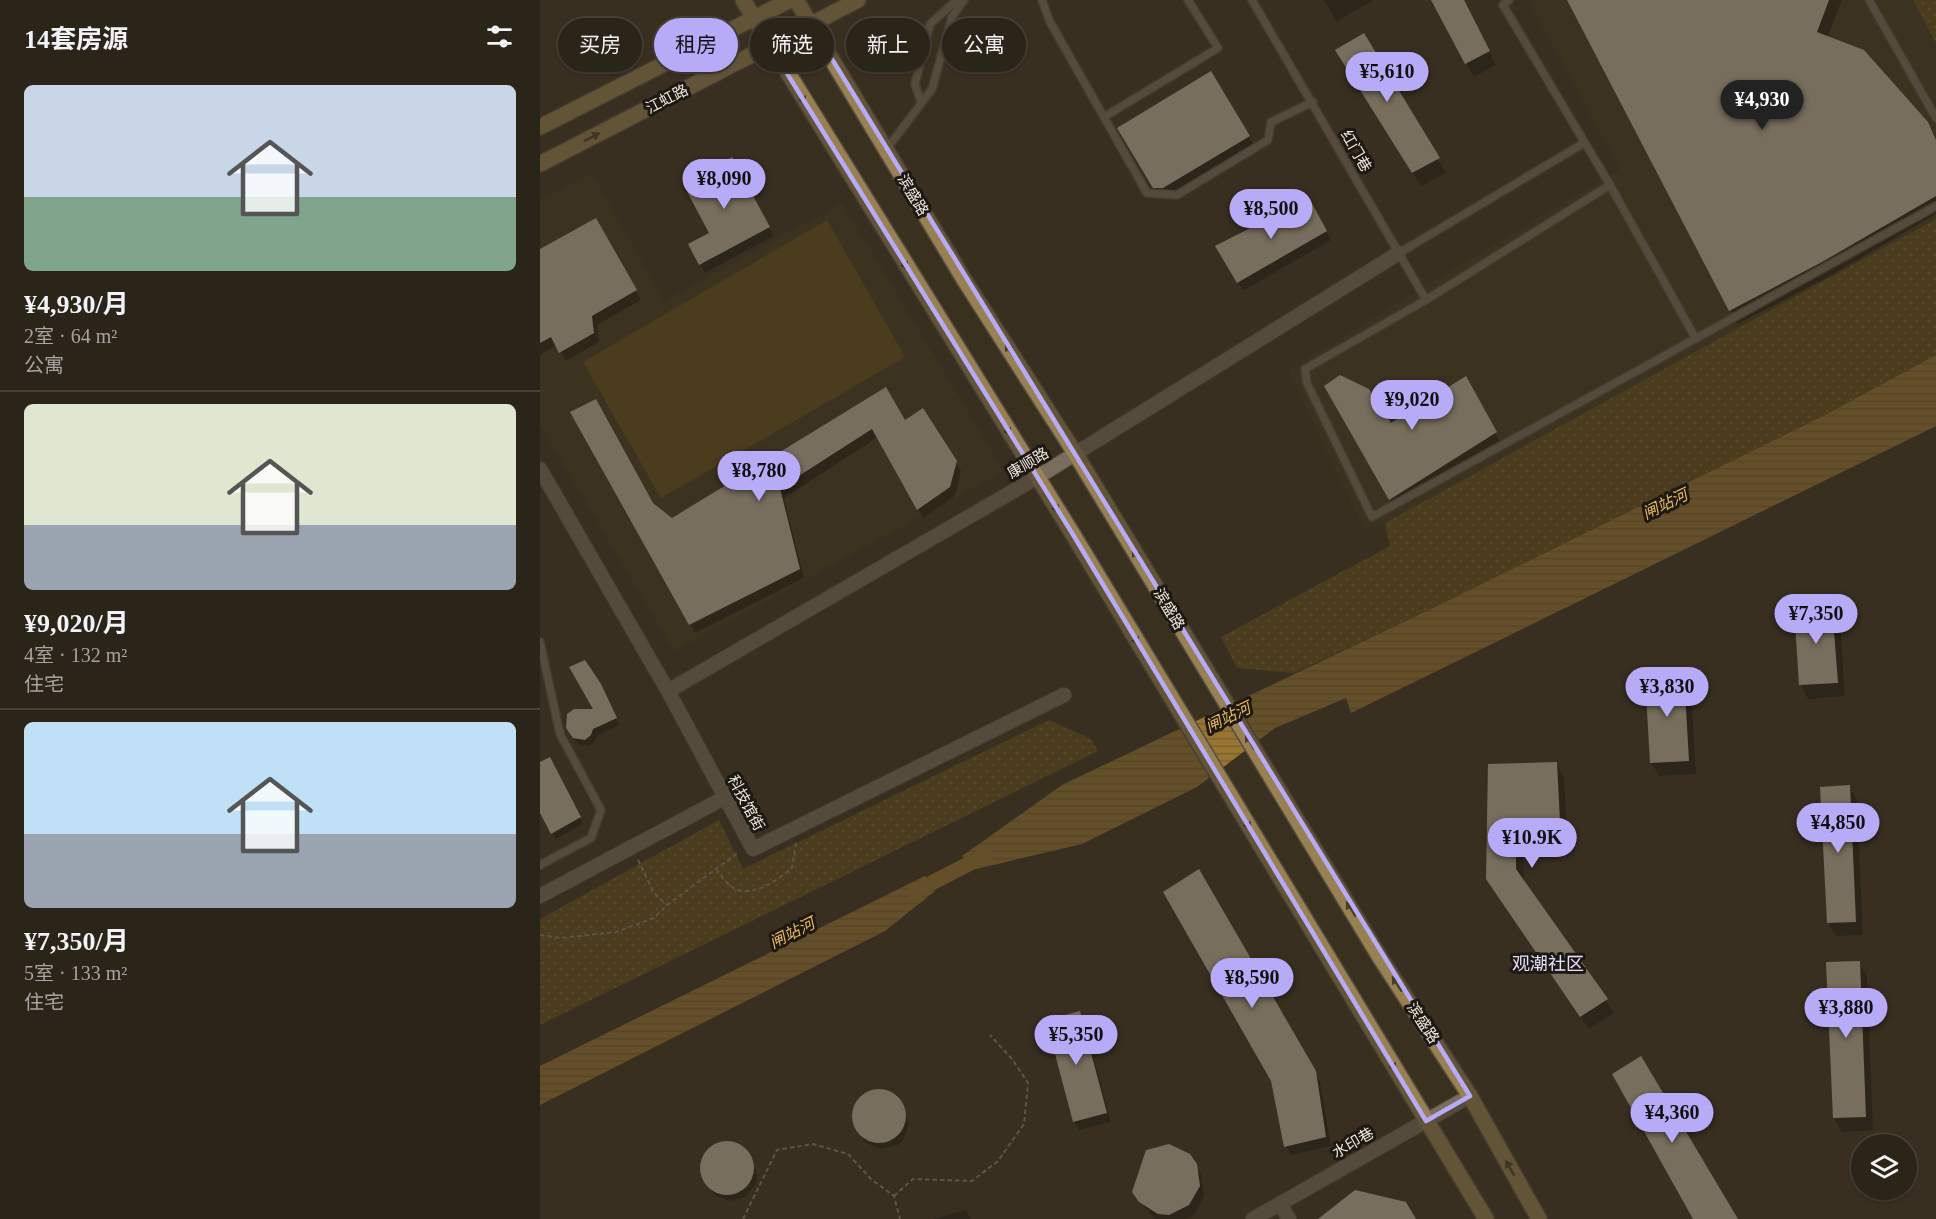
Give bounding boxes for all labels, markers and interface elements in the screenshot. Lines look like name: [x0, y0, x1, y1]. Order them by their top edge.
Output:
chip: 买房: [558, 18, 642, 72]
chip: 租房: [654, 18, 738, 72]
chip: 筛选: [750, 18, 834, 72]
chip: 新上: [846, 18, 930, 72]
chip: 公寓: [942, 18, 1026, 72]
icon: filters: [483, 20, 516, 53]
text: 14套房源: [24, 25, 128, 54]
pin: ¥5,610: [1338, 52, 1436, 103]
text: ¥5,610: [1360, 60, 1415, 82]
pin: ¥4,930: [1713, 80, 1811, 131]
street label: 江虹路: [643, 82, 691, 116]
one-way arrow: [795, 88, 806, 104]
text: ¥4,930: [1735, 88, 1790, 110]
icon: home: [216, 124, 324, 232]
street label: 红门巷: [1338, 128, 1374, 174]
one-way arrow: [584, 132, 601, 142]
pin: ¥8,090: [675, 159, 773, 210]
text: ¥8,090: [697, 167, 752, 189]
street label: 滨盛路: [895, 171, 932, 218]
pin: ¥8,500: [1222, 189, 1320, 240]
text: ¥8,500: [1244, 197, 1299, 219]
one-way arrow: [898, 254, 909, 270]
text: ¥4,930/月: [24, 290, 129, 319]
text: 2室 · 64 m²: [24, 325, 117, 347]
one-way arrow: [1005, 343, 1016, 359]
text: 公寓: [24, 354, 64, 376]
pin: ¥9,020: [1363, 380, 1461, 431]
text: ¥9,020: [1385, 388, 1440, 410]
one-way arrow: [1000, 420, 1011, 436]
icon: home: [216, 443, 324, 551]
street label: 康顺路: [1005, 445, 1051, 481]
pin: ¥8,780: [710, 451, 808, 502]
text: ¥8,780: [732, 459, 787, 481]
water label: 闸站河: [1640, 485, 1693, 522]
one-way arrow: [1048, 497, 1059, 513]
one-way arrow: [1132, 549, 1143, 565]
street label: 滨盛路: [1151, 585, 1188, 632]
pin: ¥7,350: [1767, 594, 1865, 645]
text: ¥7,350: [1789, 602, 1844, 624]
text: ¥9,020/月: [24, 609, 129, 638]
one-way arrow: [1129, 629, 1140, 645]
text: 4室 · 132 m²: [24, 644, 127, 666]
pin: ¥3,830: [1618, 667, 1716, 718]
text: 住宅: [24, 673, 64, 695]
text: ¥3,830: [1640, 675, 1695, 697]
water label: 闸站河: [1203, 698, 1256, 735]
one-way arrow: [1244, 734, 1255, 750]
icon: home: [216, 761, 324, 869]
street label: 科技馆街: [725, 773, 767, 833]
pin: ¥4,850: [1789, 803, 1887, 854]
text: ¥4,850: [1811, 811, 1866, 833]
one-way arrow: [1240, 814, 1251, 830]
pin: ¥10.9K: [1483, 818, 1581, 869]
text: ¥10.9K: [1502, 826, 1562, 848]
one-way arrow: [1345, 901, 1356, 917]
water label: 闸站河: [767, 913, 820, 951]
text: ¥7,350/月: [24, 927, 129, 956]
district label: 观潮社区: [1512, 954, 1584, 974]
pin: ¥8,590: [1203, 958, 1301, 1009]
text: 5室 · 133 m²: [24, 962, 127, 984]
text: ¥8,590: [1225, 966, 1280, 988]
one-way arrow: [1392, 976, 1403, 992]
pin: ¥3,880: [1797, 988, 1895, 1039]
text: 住宅: [24, 991, 64, 1013]
text: ¥3,880: [1819, 996, 1874, 1018]
street label: 滨盛路: [1404, 999, 1443, 1046]
pin: ¥5,350: [1027, 1015, 1125, 1066]
text: ¥5,350: [1049, 1023, 1104, 1045]
one-way arrow: [1386, 1055, 1397, 1071]
pin: ¥4,360: [1623, 1093, 1721, 1144]
text: ¥4,360: [1645, 1101, 1700, 1123]
street label: 水印巷: [1330, 1125, 1376, 1161]
map controls: [1851, 1134, 1917, 1200]
button: layers: [1851, 1134, 1917, 1200]
one-way arrow: [1505, 1160, 1516, 1176]

